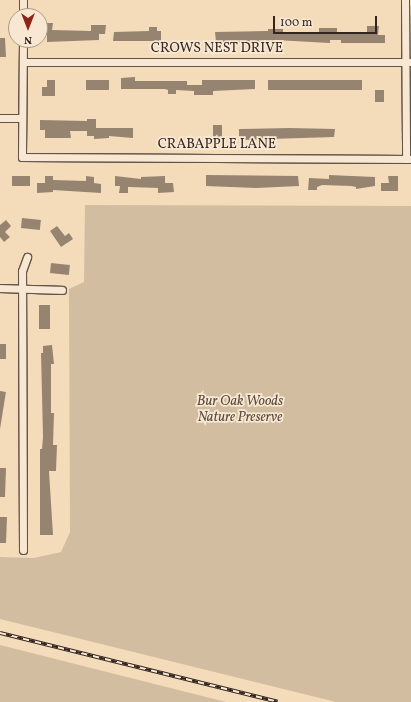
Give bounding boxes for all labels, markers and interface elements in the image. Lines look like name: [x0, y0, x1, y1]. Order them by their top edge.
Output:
north arrow: [8, 8, 48, 48]
scale bar: [275, 8, 379, 34]
text: 100 m: [280, 15, 312, 31]
text: N: [24, 32, 32, 47]
street label: CROWS NEST DRIVE: [151, 41, 283, 57]
street label: CRABAPPLE LANE: [158, 137, 276, 153]
park label: Bur Oak Woods Nature Preserve: [197, 394, 283, 426]

